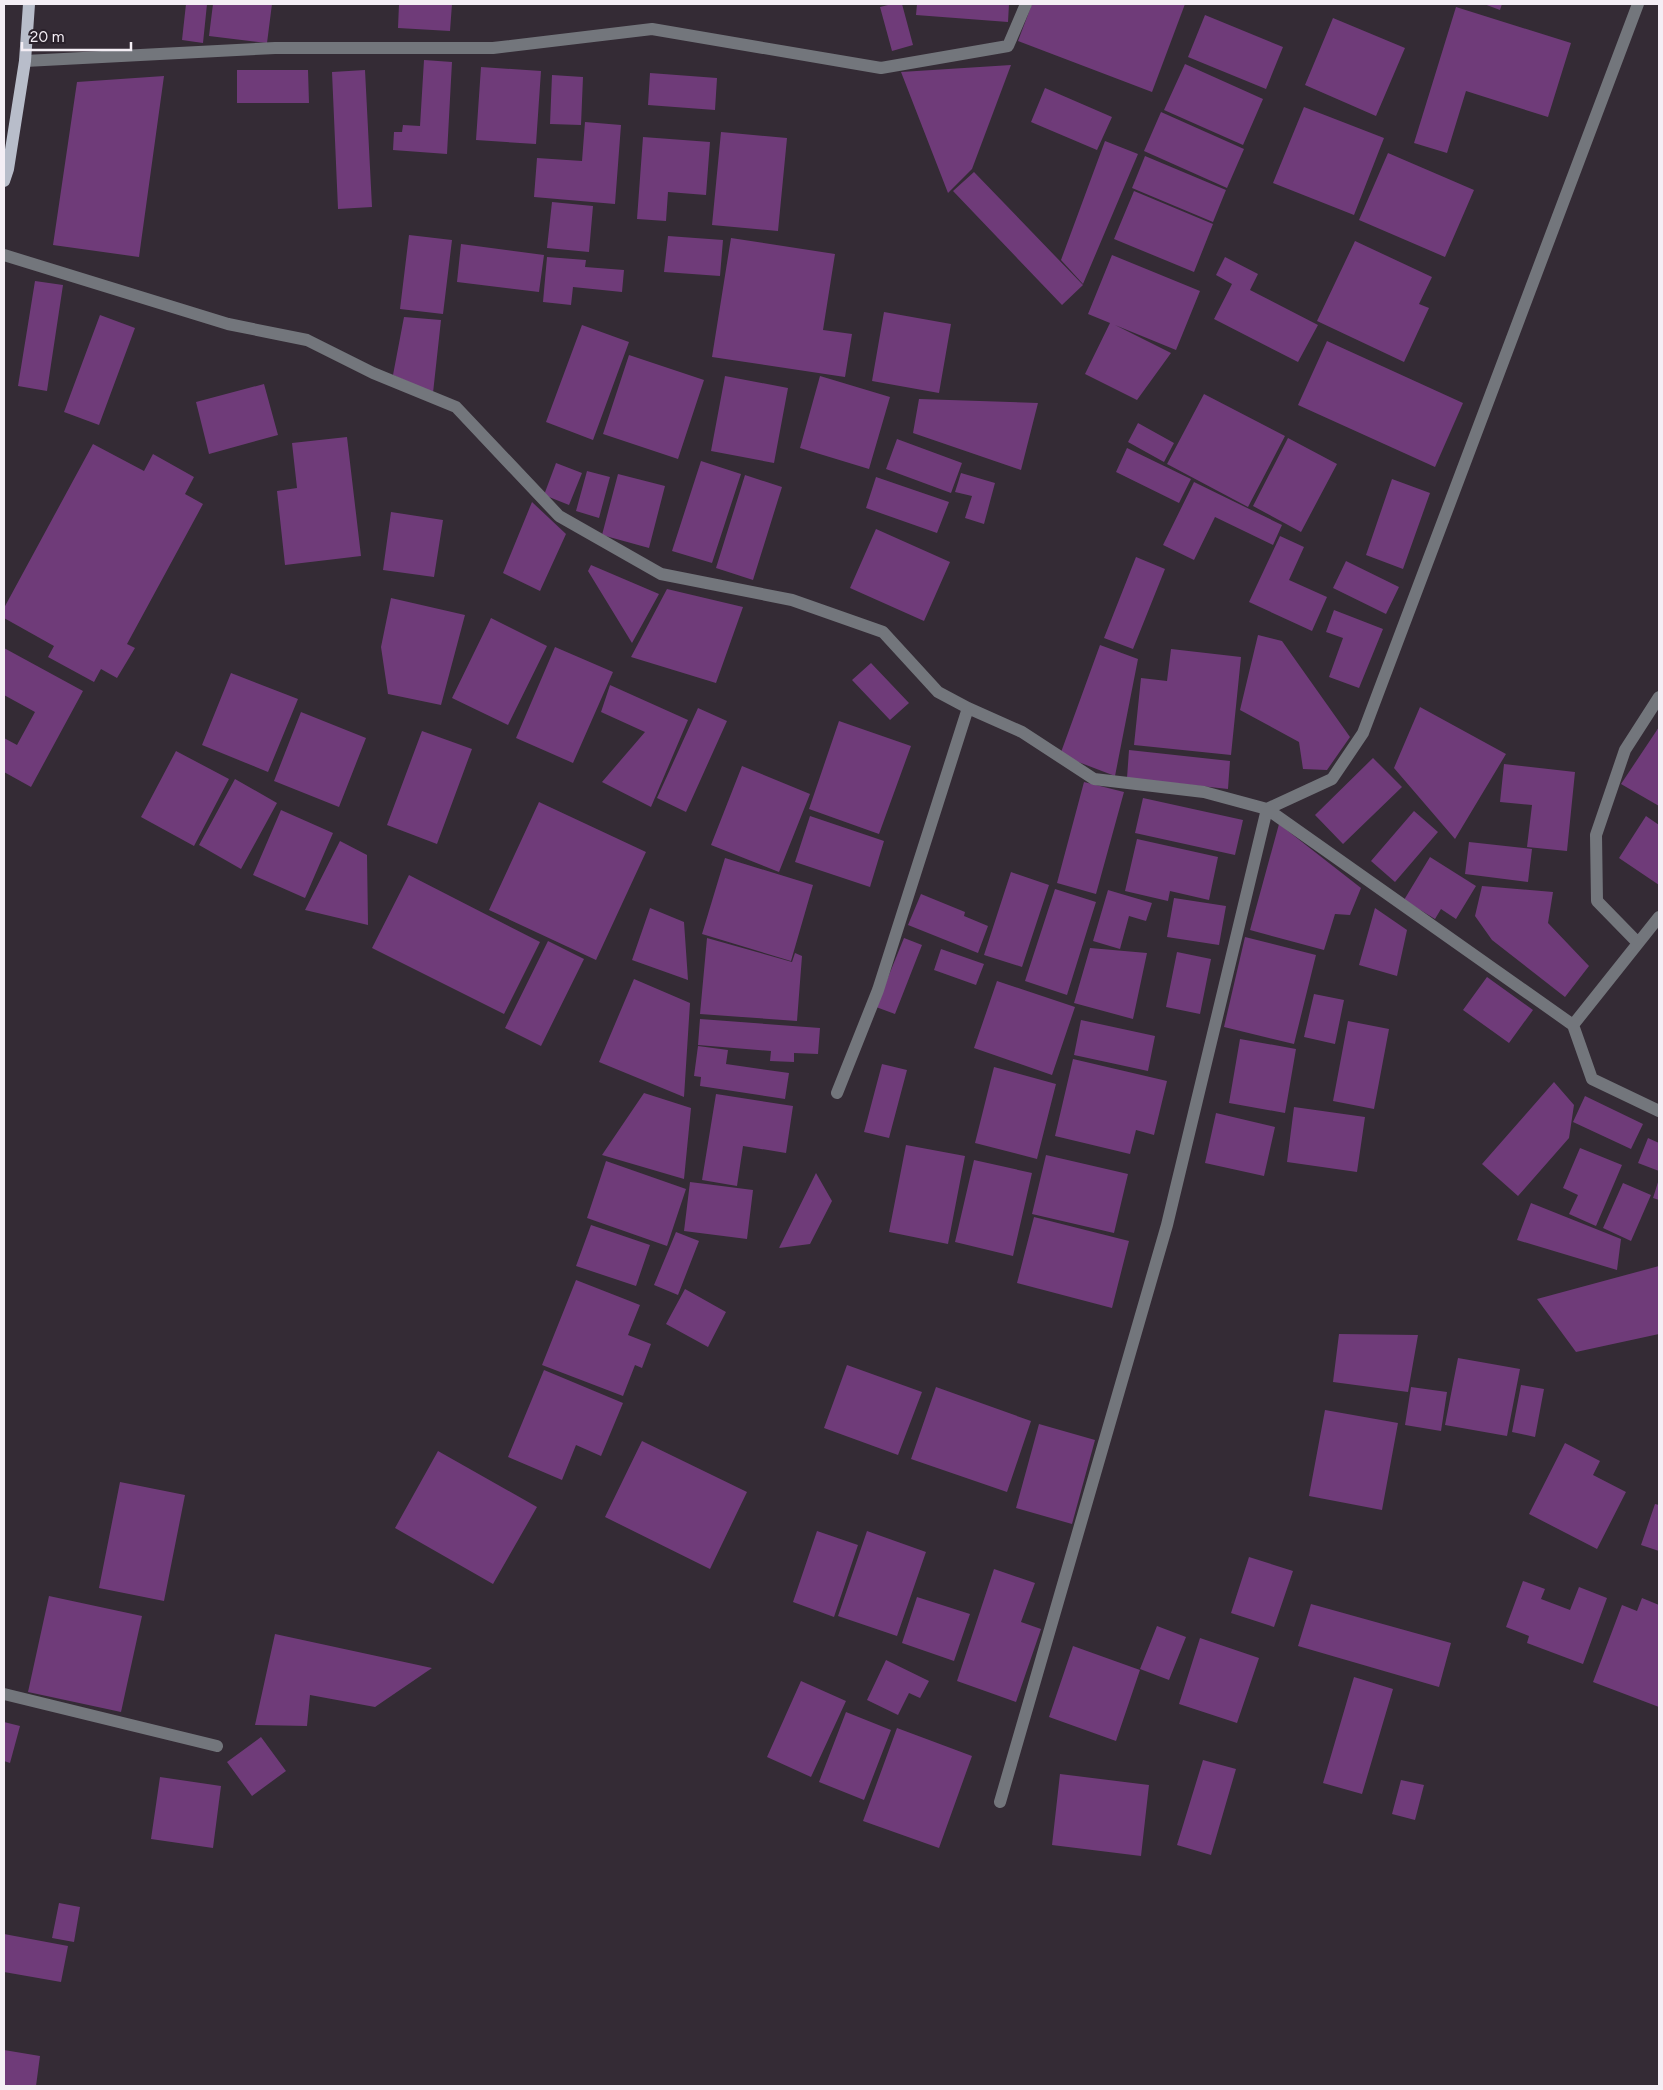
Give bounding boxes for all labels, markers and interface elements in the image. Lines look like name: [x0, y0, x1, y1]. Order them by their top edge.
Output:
scale bar: [22, 20, 131, 52]
text: 20 m: [30, 28, 64, 46]

